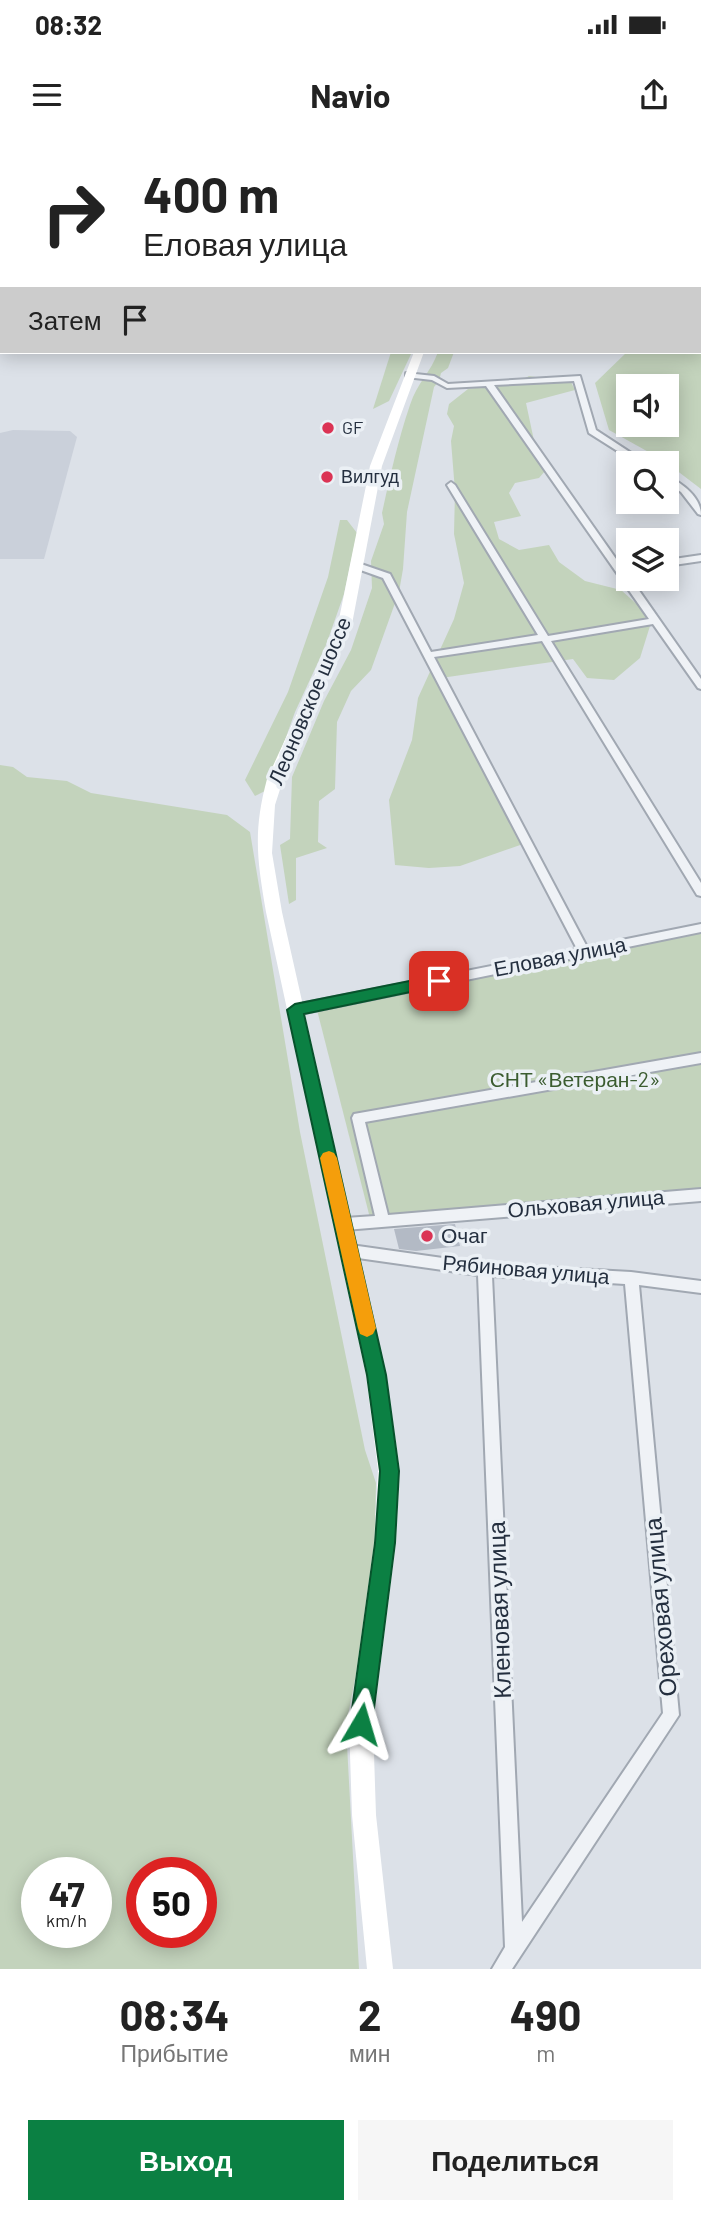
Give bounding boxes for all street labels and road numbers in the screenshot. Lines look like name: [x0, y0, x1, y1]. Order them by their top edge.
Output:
street label: Леоновское шоссе: [262, 613, 355, 788]
street label: Еловая улица: [492, 930, 628, 981]
street label: Ольховая улица: [507, 1183, 666, 1222]
street label: Рябиновая улица: [442, 1249, 611, 1288]
street label: Ореховая улица: [637, 1516, 682, 1698]
street label: Кленовая улица: [481, 1520, 516, 1699]

